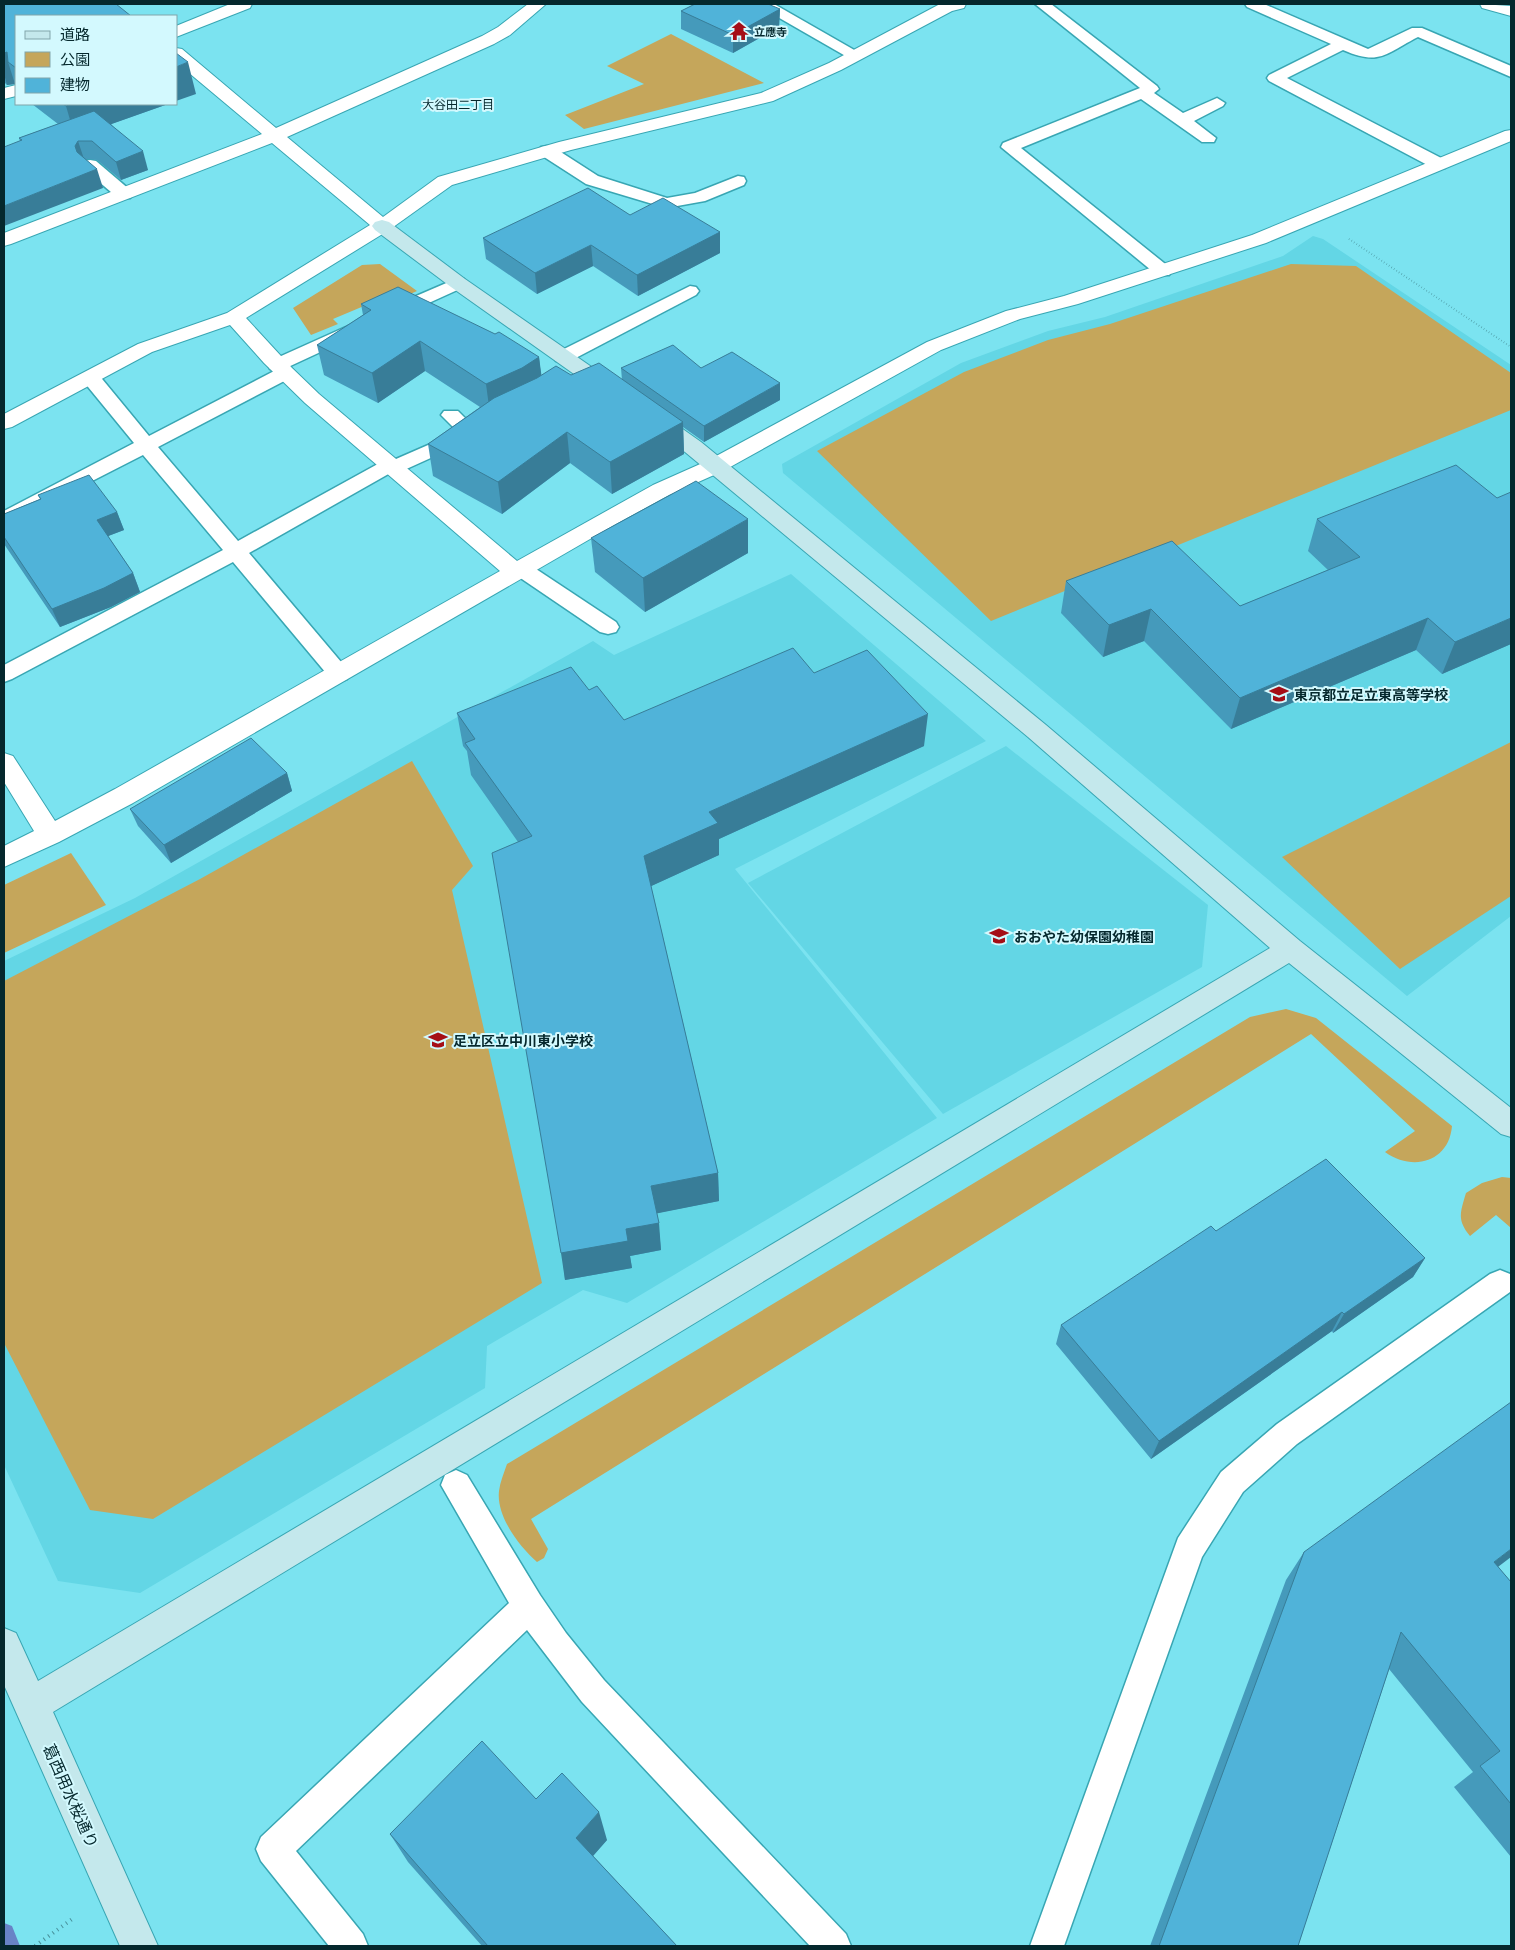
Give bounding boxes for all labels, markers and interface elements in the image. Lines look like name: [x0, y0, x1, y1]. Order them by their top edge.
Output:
legend: [15, 15, 178, 105]
temple icon: 立應寺: [728, 20, 750, 42]
text: 道路: [60, 24, 90, 44]
place label: 立應寺: [754, 24, 787, 39]
text: 公園: [60, 49, 90, 69]
text: 建物: [60, 74, 90, 94]
district label: 大谷田二丁目: [422, 96, 494, 113]
school or university icon: 東京都立足立東高等学校: [1268, 683, 1290, 705]
place label: 東京都立足立東高等学校: [1294, 685, 1448, 704]
school or university icon: おおやた幼保園幼稚園: [988, 925, 1010, 947]
place label: おおやた幼保園幼稚園: [1014, 927, 1154, 946]
school or university icon: 足立区立中川東小学校: [427, 1029, 449, 1051]
place label: 足立区立中川東小学校: [453, 1031, 593, 1050]
street label: 葛西用水桜通り: [38, 1740, 104, 1852]

